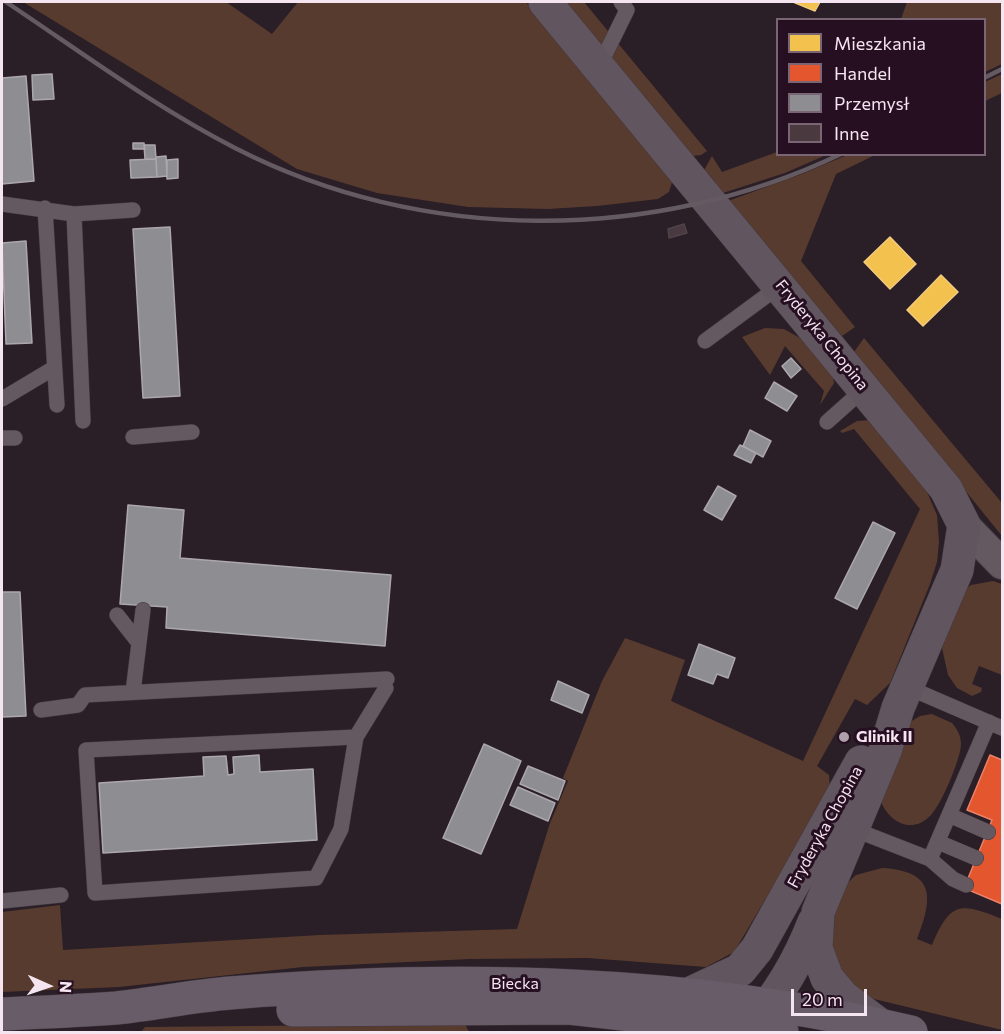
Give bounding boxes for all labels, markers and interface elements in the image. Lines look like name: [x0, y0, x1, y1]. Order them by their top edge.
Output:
legend: [776, 18, 986, 156]
text: Mieszkania: [834, 32, 926, 54]
text: Handel: [834, 62, 892, 84]
text: Przemysł: [834, 92, 909, 114]
text: Inne: [834, 122, 869, 144]
street label: Fryderyka Chopina: [772, 276, 872, 394]
place label: Glinik II: [856, 727, 912, 747]
marker: Glinik II: [837, 730, 851, 744]
street label: Fryderyka Chopina: [783, 763, 867, 891]
north arrow: [18, 956, 78, 1016]
street label: Biecka: [491, 974, 539, 994]
scale bar: [794, 977, 870, 1015]
text: N: [57, 980, 76, 993]
text: 20 m: [802, 988, 843, 1010]

